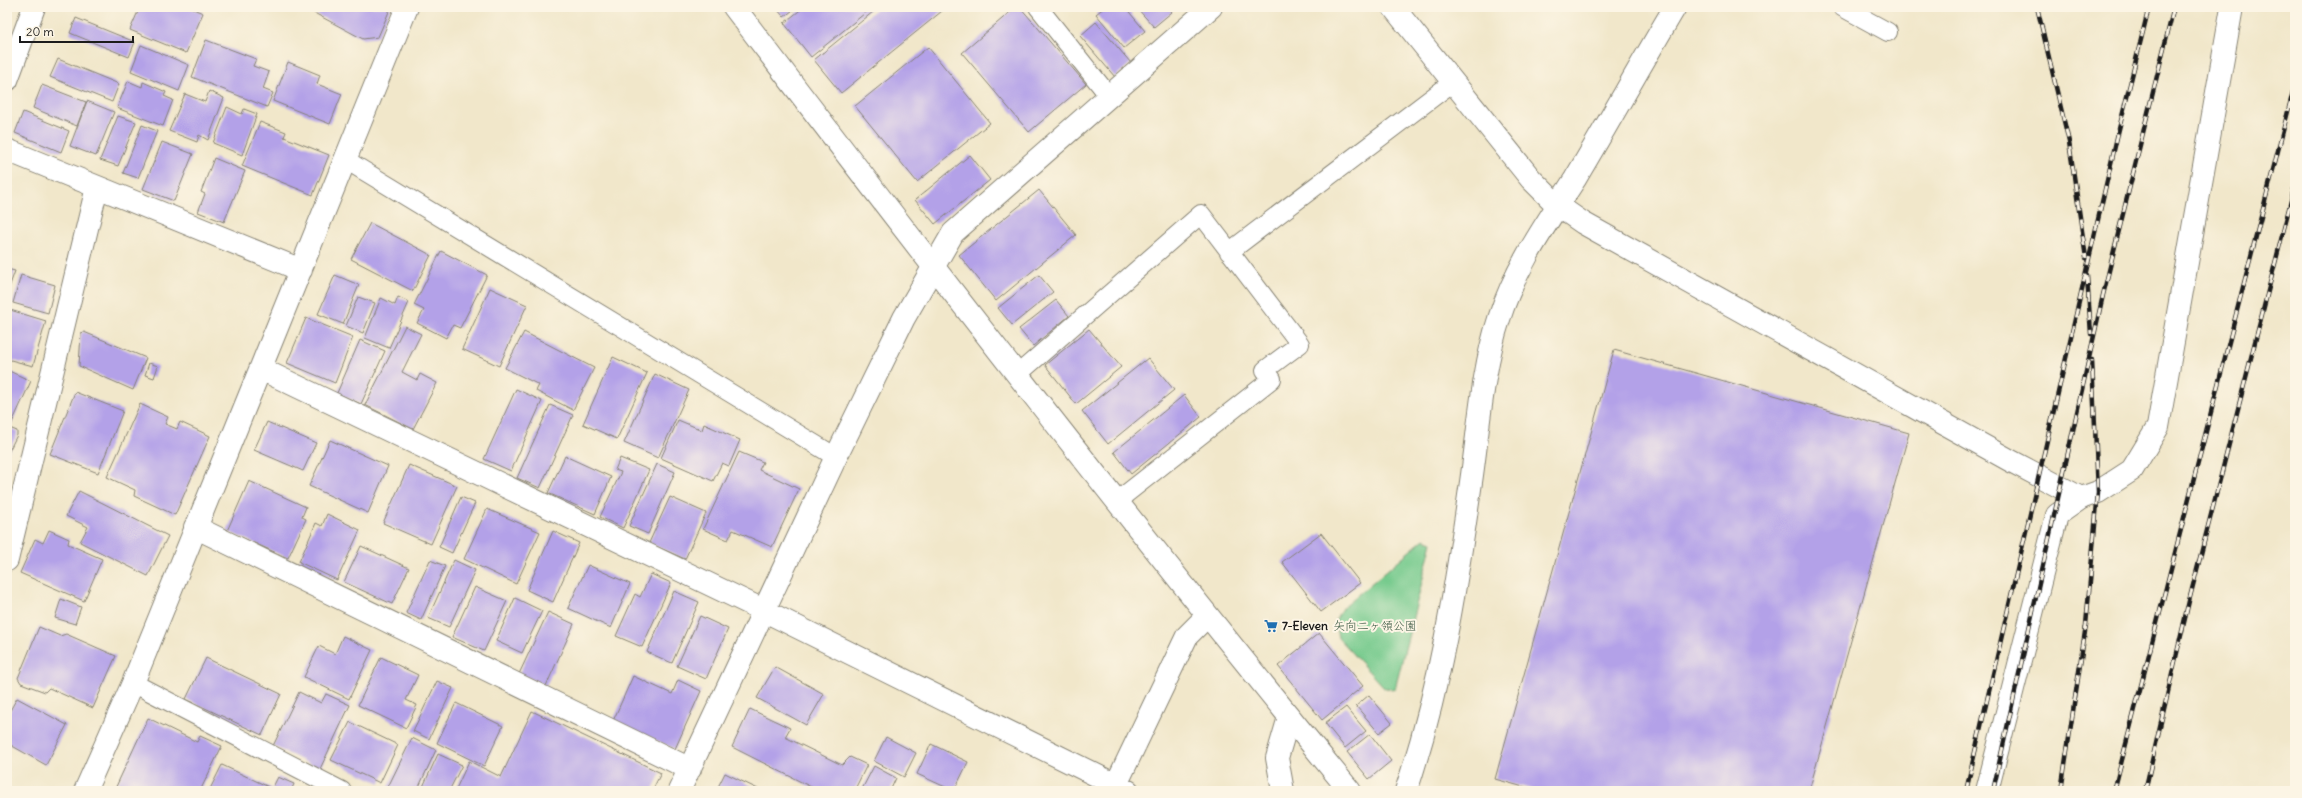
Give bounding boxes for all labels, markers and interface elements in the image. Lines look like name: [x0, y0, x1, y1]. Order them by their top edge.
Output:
scale bar: [20, 18, 133, 44]
text: 20 m: [26, 24, 54, 39]
supermarket icon: 7-Eleven: [1263, 618, 1279, 634]
place label: 7-Eleven: [1282, 618, 1328, 633]
park label: 矢向二ヶ領公園: [1333, 618, 1417, 633]

